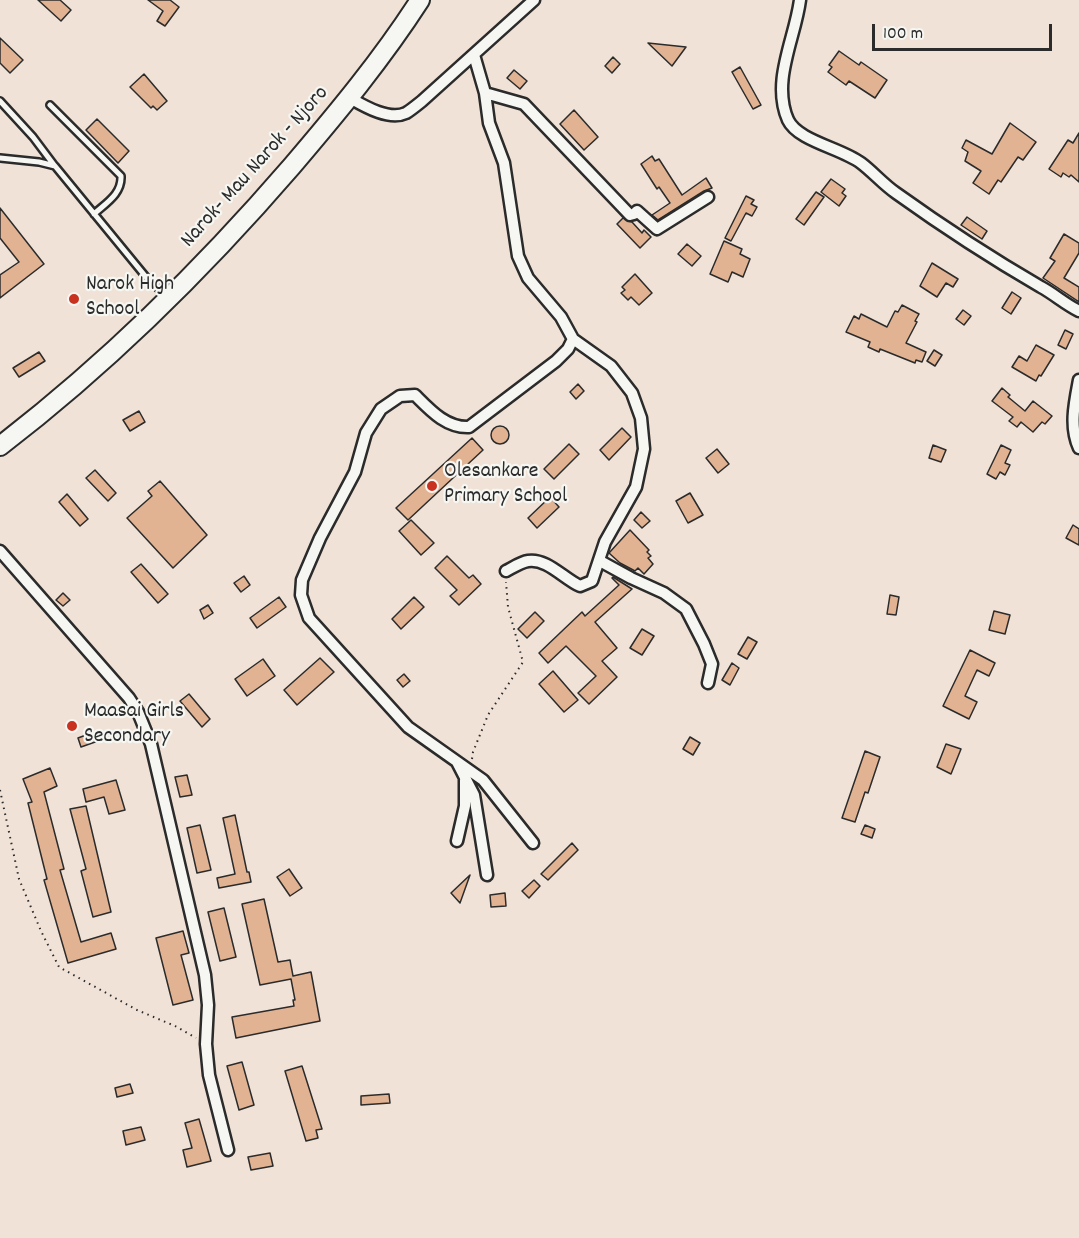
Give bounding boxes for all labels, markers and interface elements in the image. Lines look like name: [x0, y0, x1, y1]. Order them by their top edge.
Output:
scale bar: [875, 12, 1055, 50]
text: 100 m: [883, 22, 923, 47]
street label: Narok- Mau Narok - Njoro: [176, 82, 336, 254]
place label: Narok High School: [86, 273, 174, 324]
marker: Narok High School: [67, 292, 81, 306]
place label: Olesankare Primary School: [444, 460, 567, 512]
marker: Olesankare Primary School: [425, 479, 439, 493]
place label: Maasai Girls Secondary: [84, 700, 184, 752]
marker: Maasai Girls Secondary: [65, 719, 79, 733]

